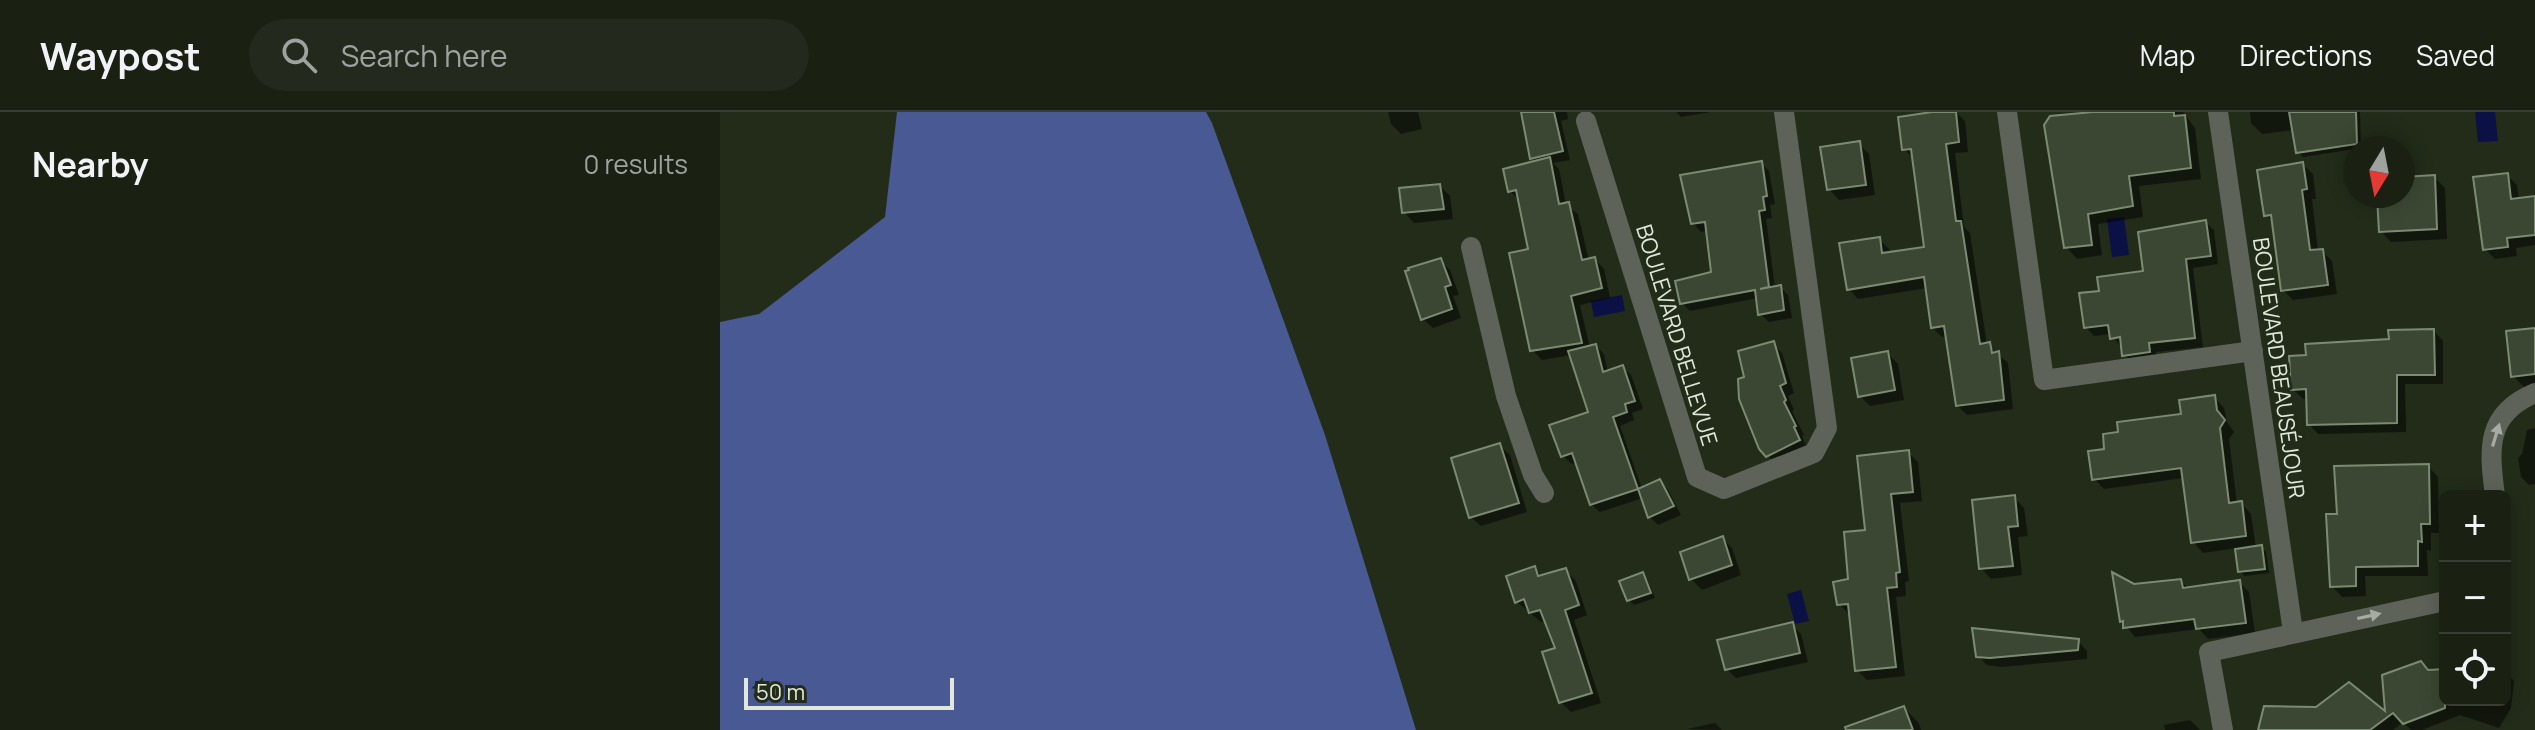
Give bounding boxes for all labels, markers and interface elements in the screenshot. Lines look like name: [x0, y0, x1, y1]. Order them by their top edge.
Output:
search box: [249, 19, 809, 91]
text: Waypost: [40, 29, 201, 81]
icon: search: [277, 33, 321, 77]
text: Search here: [341, 35, 508, 76]
text: Map: [2140, 36, 2195, 74]
text: Directions: [2239, 36, 2372, 74]
text: Saved: [2416, 36, 2495, 74]
north arrow: [2343, 136, 2415, 208]
text: Nearby: [32, 141, 148, 187]
text: 0 results: [583, 146, 688, 182]
street label: BOULEVARD BELLEVUE: [1629, 221, 1725, 449]
street label: BOULEVARD BEAUSÉJOUR: [2246, 236, 2312, 500]
one-way arrow: [2490, 423, 2502, 447]
map controls: [2439, 490, 2511, 706]
button: +: [2439, 490, 2511, 562]
button: −: [2439, 562, 2511, 634]
one-way arrow: [2357, 609, 2382, 622]
button: locate: [2439, 634, 2511, 706]
scale bar: [744, 674, 954, 710]
text: 50 m: [756, 677, 805, 707]

